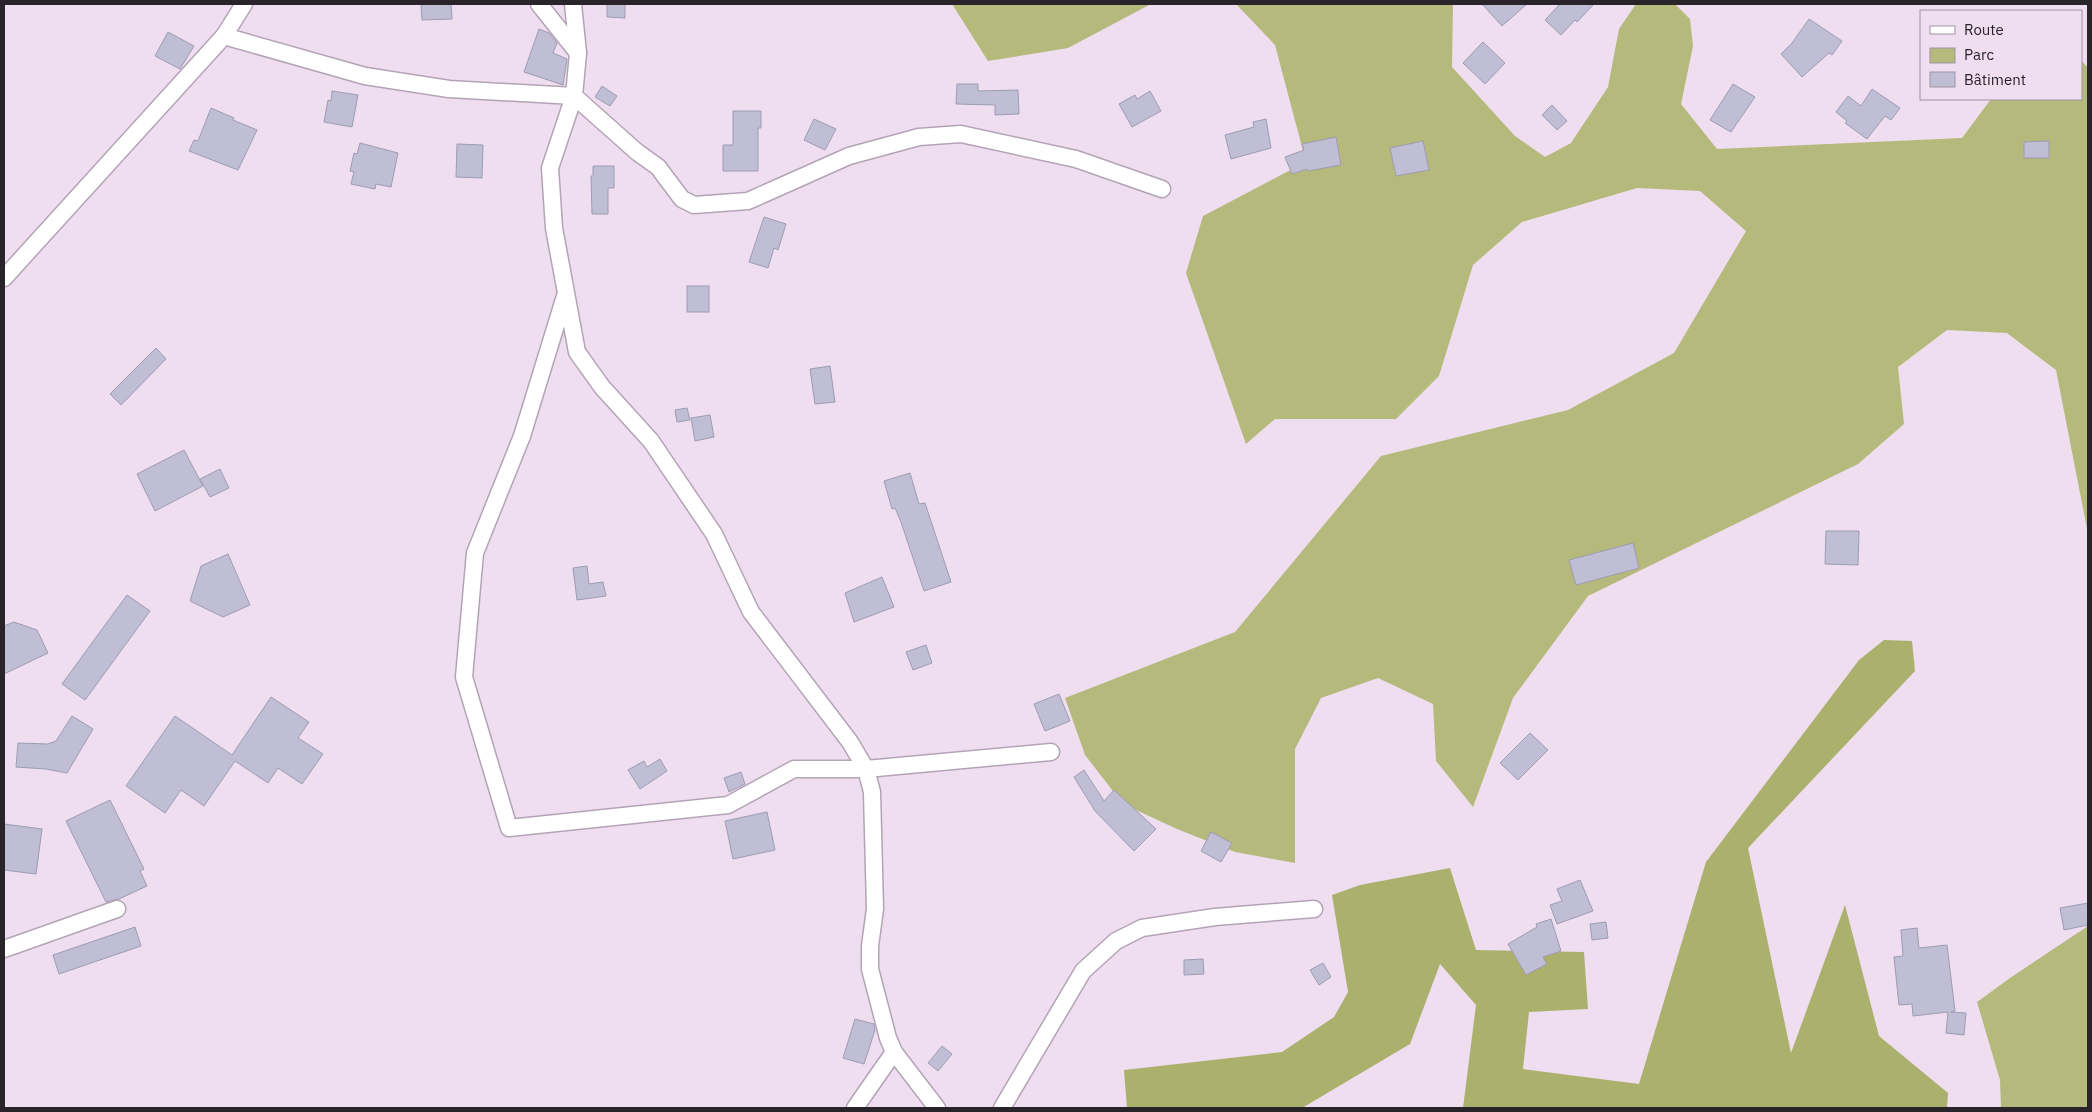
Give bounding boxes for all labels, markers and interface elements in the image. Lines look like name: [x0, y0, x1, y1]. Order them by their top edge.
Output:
legend: [1920, 10, 2082, 100]
text: Route: [1964, 20, 2004, 39]
text: Parc: [1964, 45, 1994, 64]
text: Bâtiment: [1964, 70, 2026, 89]

